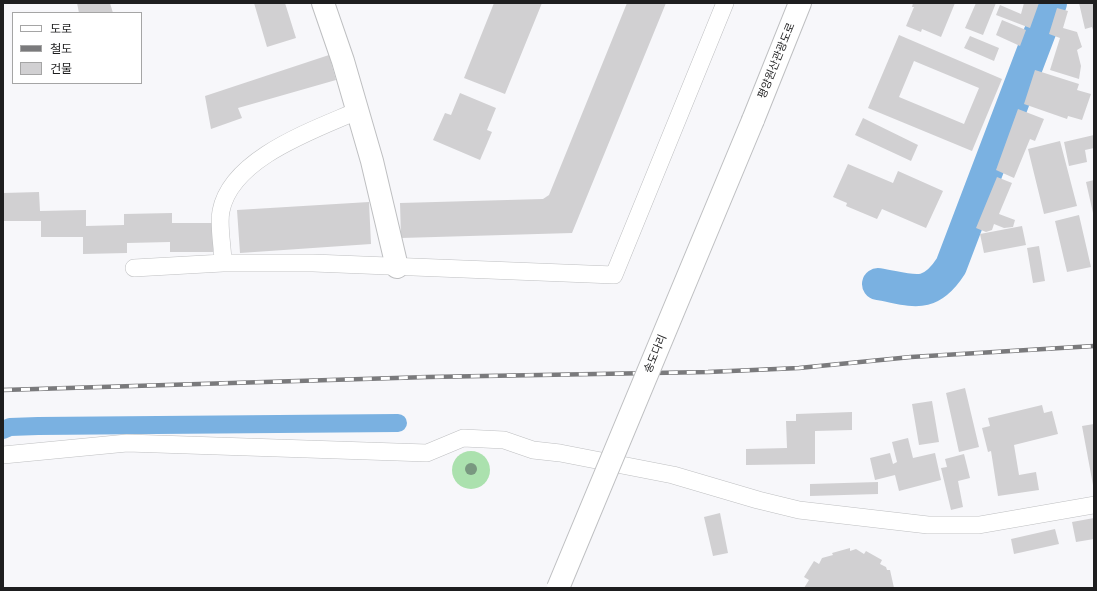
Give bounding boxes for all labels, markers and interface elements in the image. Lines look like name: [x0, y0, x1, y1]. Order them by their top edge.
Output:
legend: [12, 12, 142, 84]
text: 도로: [50, 20, 72, 37]
street label: 평양원산관광도로: [756, 21, 798, 101]
text: 철도: [50, 40, 72, 57]
text: 건물: [50, 60, 72, 77]
street label: 송도다리: [642, 333, 670, 375]

